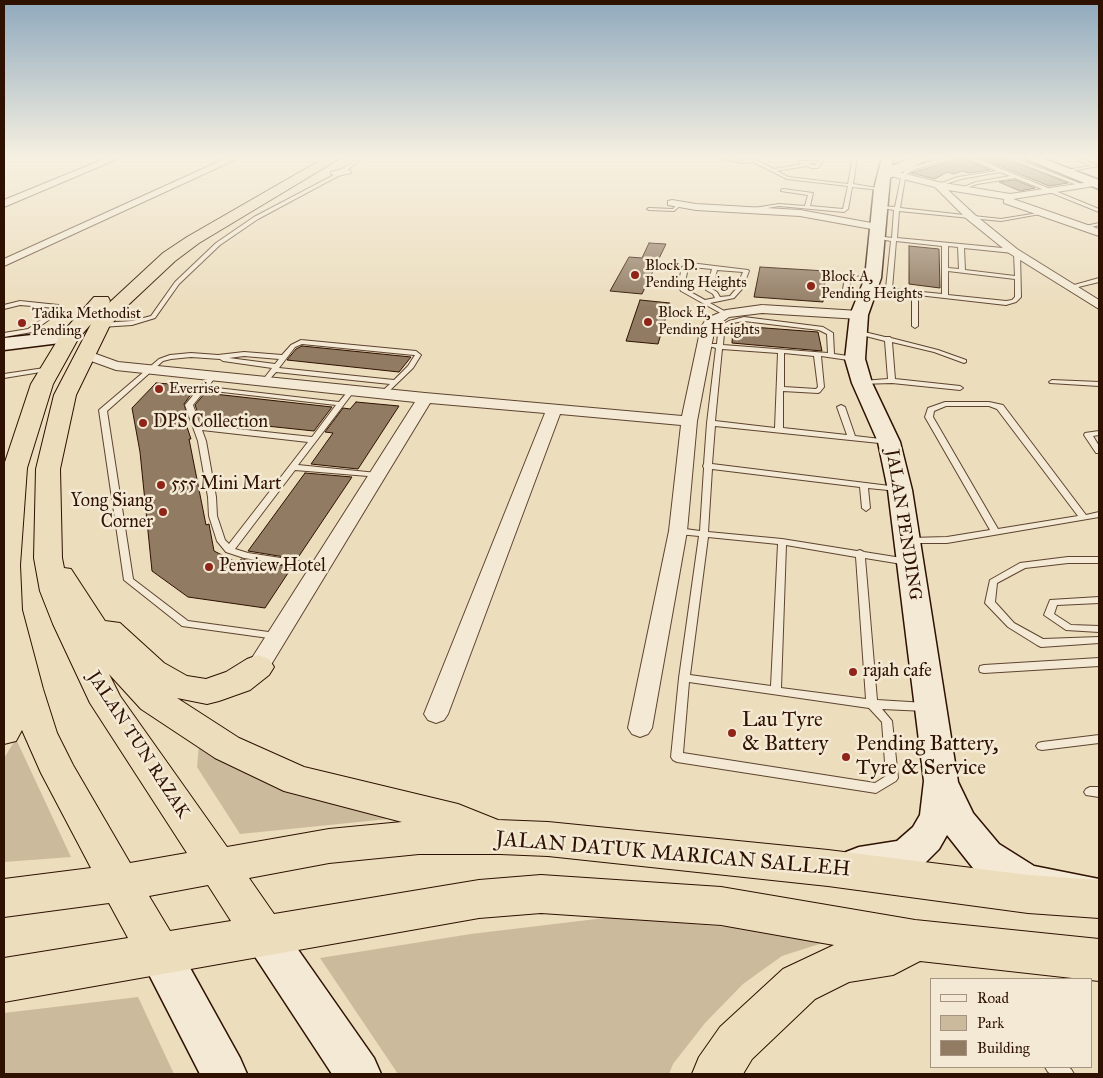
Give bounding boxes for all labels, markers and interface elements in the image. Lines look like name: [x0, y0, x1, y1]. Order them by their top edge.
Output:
place label: Block D. Pending Heights: [645, 257, 747, 292]
place label: Block A, Pending Heights: [821, 268, 923, 303]
marker: Block D. Pending Heights: [629, 269, 641, 281]
marker: Block A, Pending Heights: [805, 280, 817, 292]
place label: Block E, Pending Heights: [658, 304, 760, 339]
place label: Tadika Methodist Pending: [32, 305, 141, 340]
marker: Block E, Pending Heights: [642, 316, 654, 328]
marker: Tadika Methodist Pending: [16, 317, 28, 329]
place label: Everrise: [169, 380, 220, 398]
marker: Everrise: [153, 383, 165, 395]
place label: DPS Collection: [153, 412, 268, 434]
marker: DPS Collection: [137, 417, 149, 429]
street label: JALAN PENDING: [880, 448, 926, 602]
place label: 555 Mini Mart: [171, 474, 281, 496]
marker: 555 Mini Mart: [155, 479, 167, 491]
place label: Yong Siang Corner: [71, 491, 153, 534]
marker: Yong Siang Corner: [157, 506, 169, 518]
place label: Penview Hotel: [219, 556, 326, 578]
marker: Penview Hotel: [203, 561, 215, 573]
place label: rajah cafe: [863, 661, 932, 683]
marker: rajah cafe: [847, 666, 859, 678]
street label: JALAN TUN RAZAK: [82, 667, 194, 823]
place label: Lau Tyre & Battery: [742, 708, 828, 758]
marker: Lau Tyre & Battery: [726, 727, 738, 739]
place label: Pending Battery, Tyre & Service: [856, 732, 998, 782]
marker: Pending Battery, Tyre & Service: [840, 751, 852, 763]
street label: JALAN DATUK MARICAN SALLEH: [495, 827, 851, 883]
legend: [930, 978, 1093, 1068]
text: Road: [977, 989, 1009, 1007]
text: Park: [977, 1014, 1004, 1032]
text: Building: [977, 1039, 1030, 1057]

